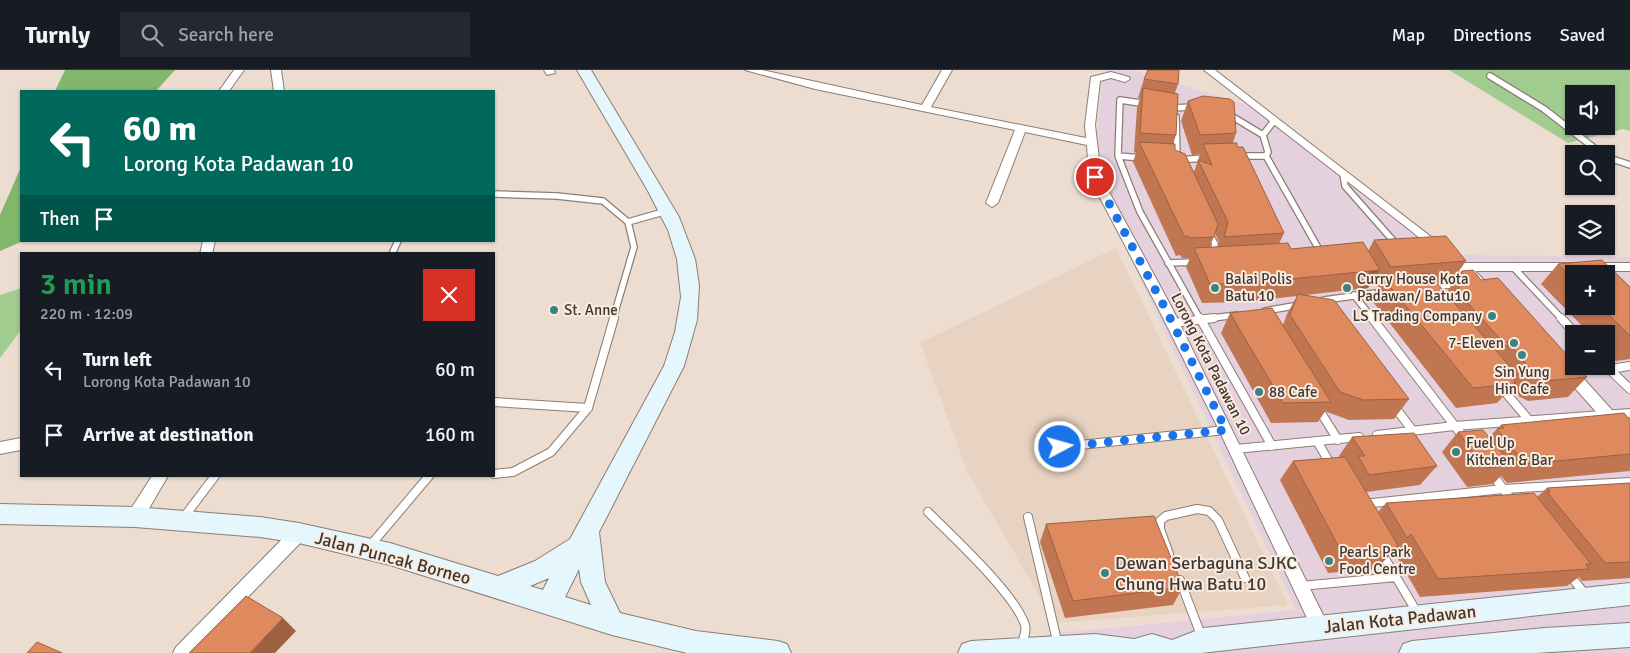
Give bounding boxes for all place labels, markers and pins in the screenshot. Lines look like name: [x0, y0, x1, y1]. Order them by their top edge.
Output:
pin: [1074, 156, 1116, 198]
place label: Balai Polis Batu 10: [1225, 270, 1292, 305]
place label: Curry House Kota Padawan/ Batu10: [1357, 270, 1470, 305]
marker: Balai Polis Batu 10: [1209, 282, 1221, 294]
marker: Curry House Kota Padawan/ Batu10: [1341, 282, 1353, 294]
place label: St. Anne: [564, 301, 618, 319]
marker: St. Anne: [548, 304, 560, 316]
place label: LS Trading Company: [1353, 307, 1482, 325]
marker: LS Trading Company: [1486, 310, 1498, 322]
place label: 7-Eleven: [1448, 334, 1504, 352]
marker: 7-Eleven: [1508, 337, 1520, 349]
marker: Sin Yung Hin Cafe: [1516, 349, 1528, 361]
place label: Sin Yung Hin Cafe: [1494, 363, 1550, 398]
place label: 88 Cafe: [1269, 383, 1317, 401]
marker: 88 Cafe: [1253, 386, 1265, 398]
place label: Fuel Up Kitchen & Bar: [1466, 434, 1554, 469]
marker: Fuel Up Kitchen & Bar: [1450, 446, 1462, 458]
place label: Pearls Park Food Centre: [1339, 543, 1416, 578]
place label: Dewan Serbaguna SJKC Chung Hwa Batu 10: [1115, 552, 1297, 595]
marker: Pearls Park Food Centre: [1323, 555, 1335, 567]
marker: Dewan Serbaguna SJKC Chung Hwa Batu 10: [1099, 567, 1111, 579]

